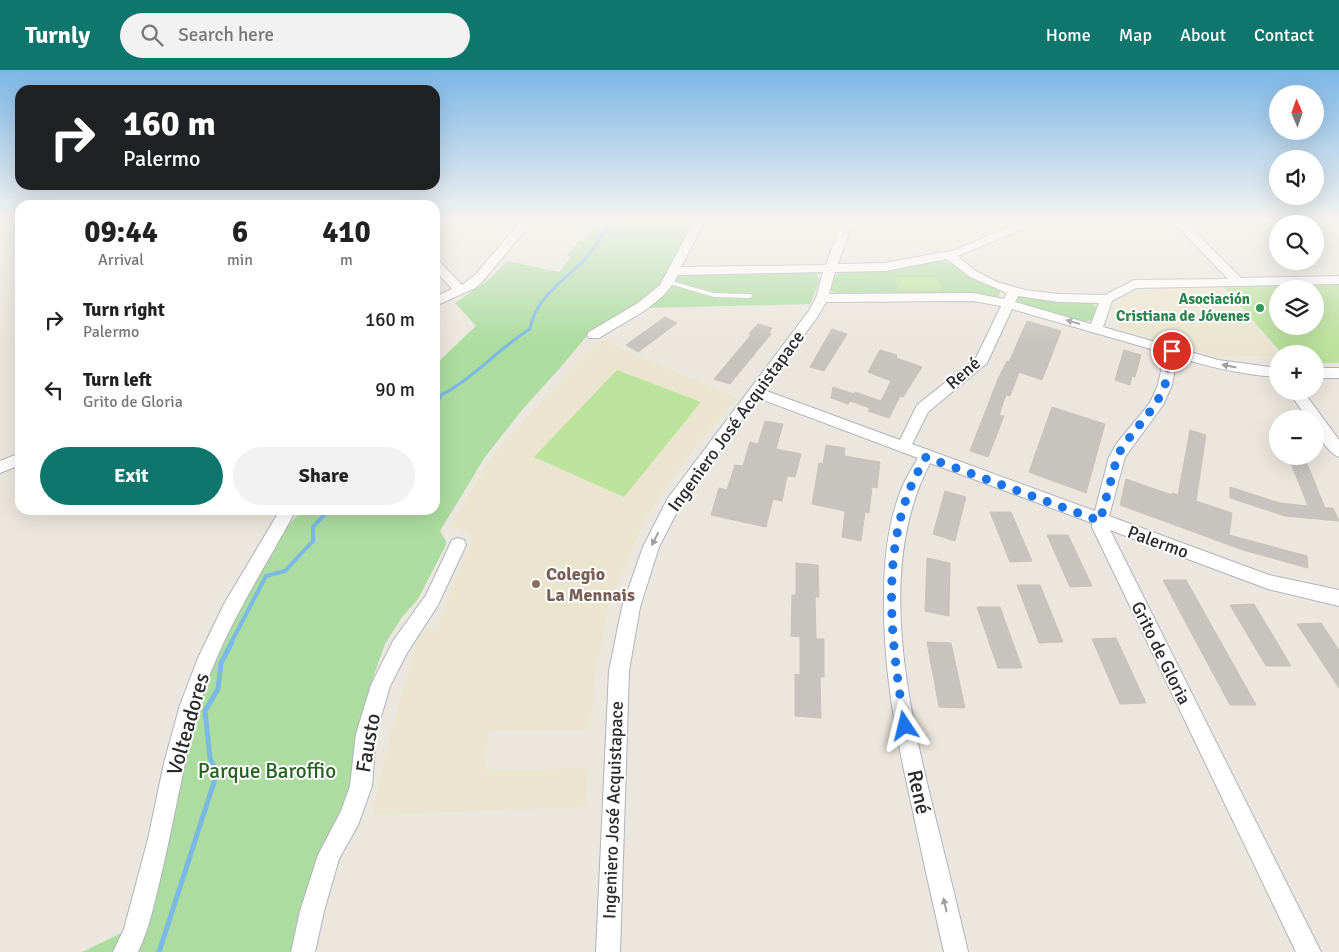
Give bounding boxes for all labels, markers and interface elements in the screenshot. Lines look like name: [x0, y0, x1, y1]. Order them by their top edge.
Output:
search box: [120, 13, 470, 58]
text: Turnly: [25, 20, 90, 50]
icon: search: [138, 21, 166, 49]
text: Search here: [178, 23, 274, 47]
text: Home: [1046, 24, 1091, 46]
text: Map: [1119, 24, 1152, 46]
text: About: [1180, 24, 1226, 46]
text: Contact: [1254, 24, 1314, 46]
north arrow: [1269, 85, 1324, 140]
map controls: [1269, 85, 1324, 465]
text: 160 m: [123, 102, 216, 145]
icon: right: [40, 105, 105, 170]
text: Palermo: [123, 145, 200, 172]
button: sound: [1269, 150, 1324, 205]
text: 09:44: [84, 214, 158, 251]
text: 6: [232, 214, 248, 251]
text: 410: [322, 214, 371, 251]
button: search: [1269, 215, 1324, 270]
text: Arrival: [98, 250, 144, 270]
text: min: [227, 250, 253, 270]
text: m: [340, 250, 353, 270]
button: layers: [1269, 280, 1324, 335]
place label: Asociación Cristiana de Jóvenes: [1116, 290, 1250, 325]
text: Turn right: [83, 298, 165, 322]
marker: Asociación Cristiana de Jóvenes: [1254, 302, 1266, 314]
icon: right: [40, 306, 68, 334]
text: 160 m: [365, 308, 415, 332]
one-way arrow: [1065, 318, 1080, 326]
text: Palermo: [83, 322, 139, 342]
street label: Ingeniero José Acquistapace: [663, 326, 809, 516]
pin: [1151, 330, 1193, 372]
icon: arrive: [1158, 337, 1186, 365]
button: +: [1269, 345, 1324, 400]
street label: René: [941, 352, 985, 394]
one-way arrow: [1221, 362, 1237, 370]
text: Turn left: [83, 368, 152, 392]
icon: left: [40, 376, 68, 404]
text: 90 m: [375, 378, 415, 402]
text: Grito de Gloria: [83, 392, 183, 412]
button: −: [1269, 410, 1324, 465]
button: Exit: [40, 447, 223, 505]
button: Share: [233, 447, 415, 505]
street label: Palermo: [1124, 521, 1192, 563]
one-way arrow: [651, 532, 659, 547]
place label: Colegio La Mennais: [546, 563, 635, 606]
marker: Colegio La Mennais: [530, 578, 542, 590]
street label: Grito de Gloria: [1127, 598, 1195, 708]
street label: Volteadores: [161, 670, 215, 778]
position arrow: [878, 699, 930, 751]
street label: Ingeniero José Acquistapace: [598, 701, 628, 919]
street label: Fausto: [350, 711, 386, 775]
park label: Parque Baroffio: [198, 758, 336, 784]
street label: René: [901, 767, 937, 817]
one-way arrow: [941, 897, 949, 912]

